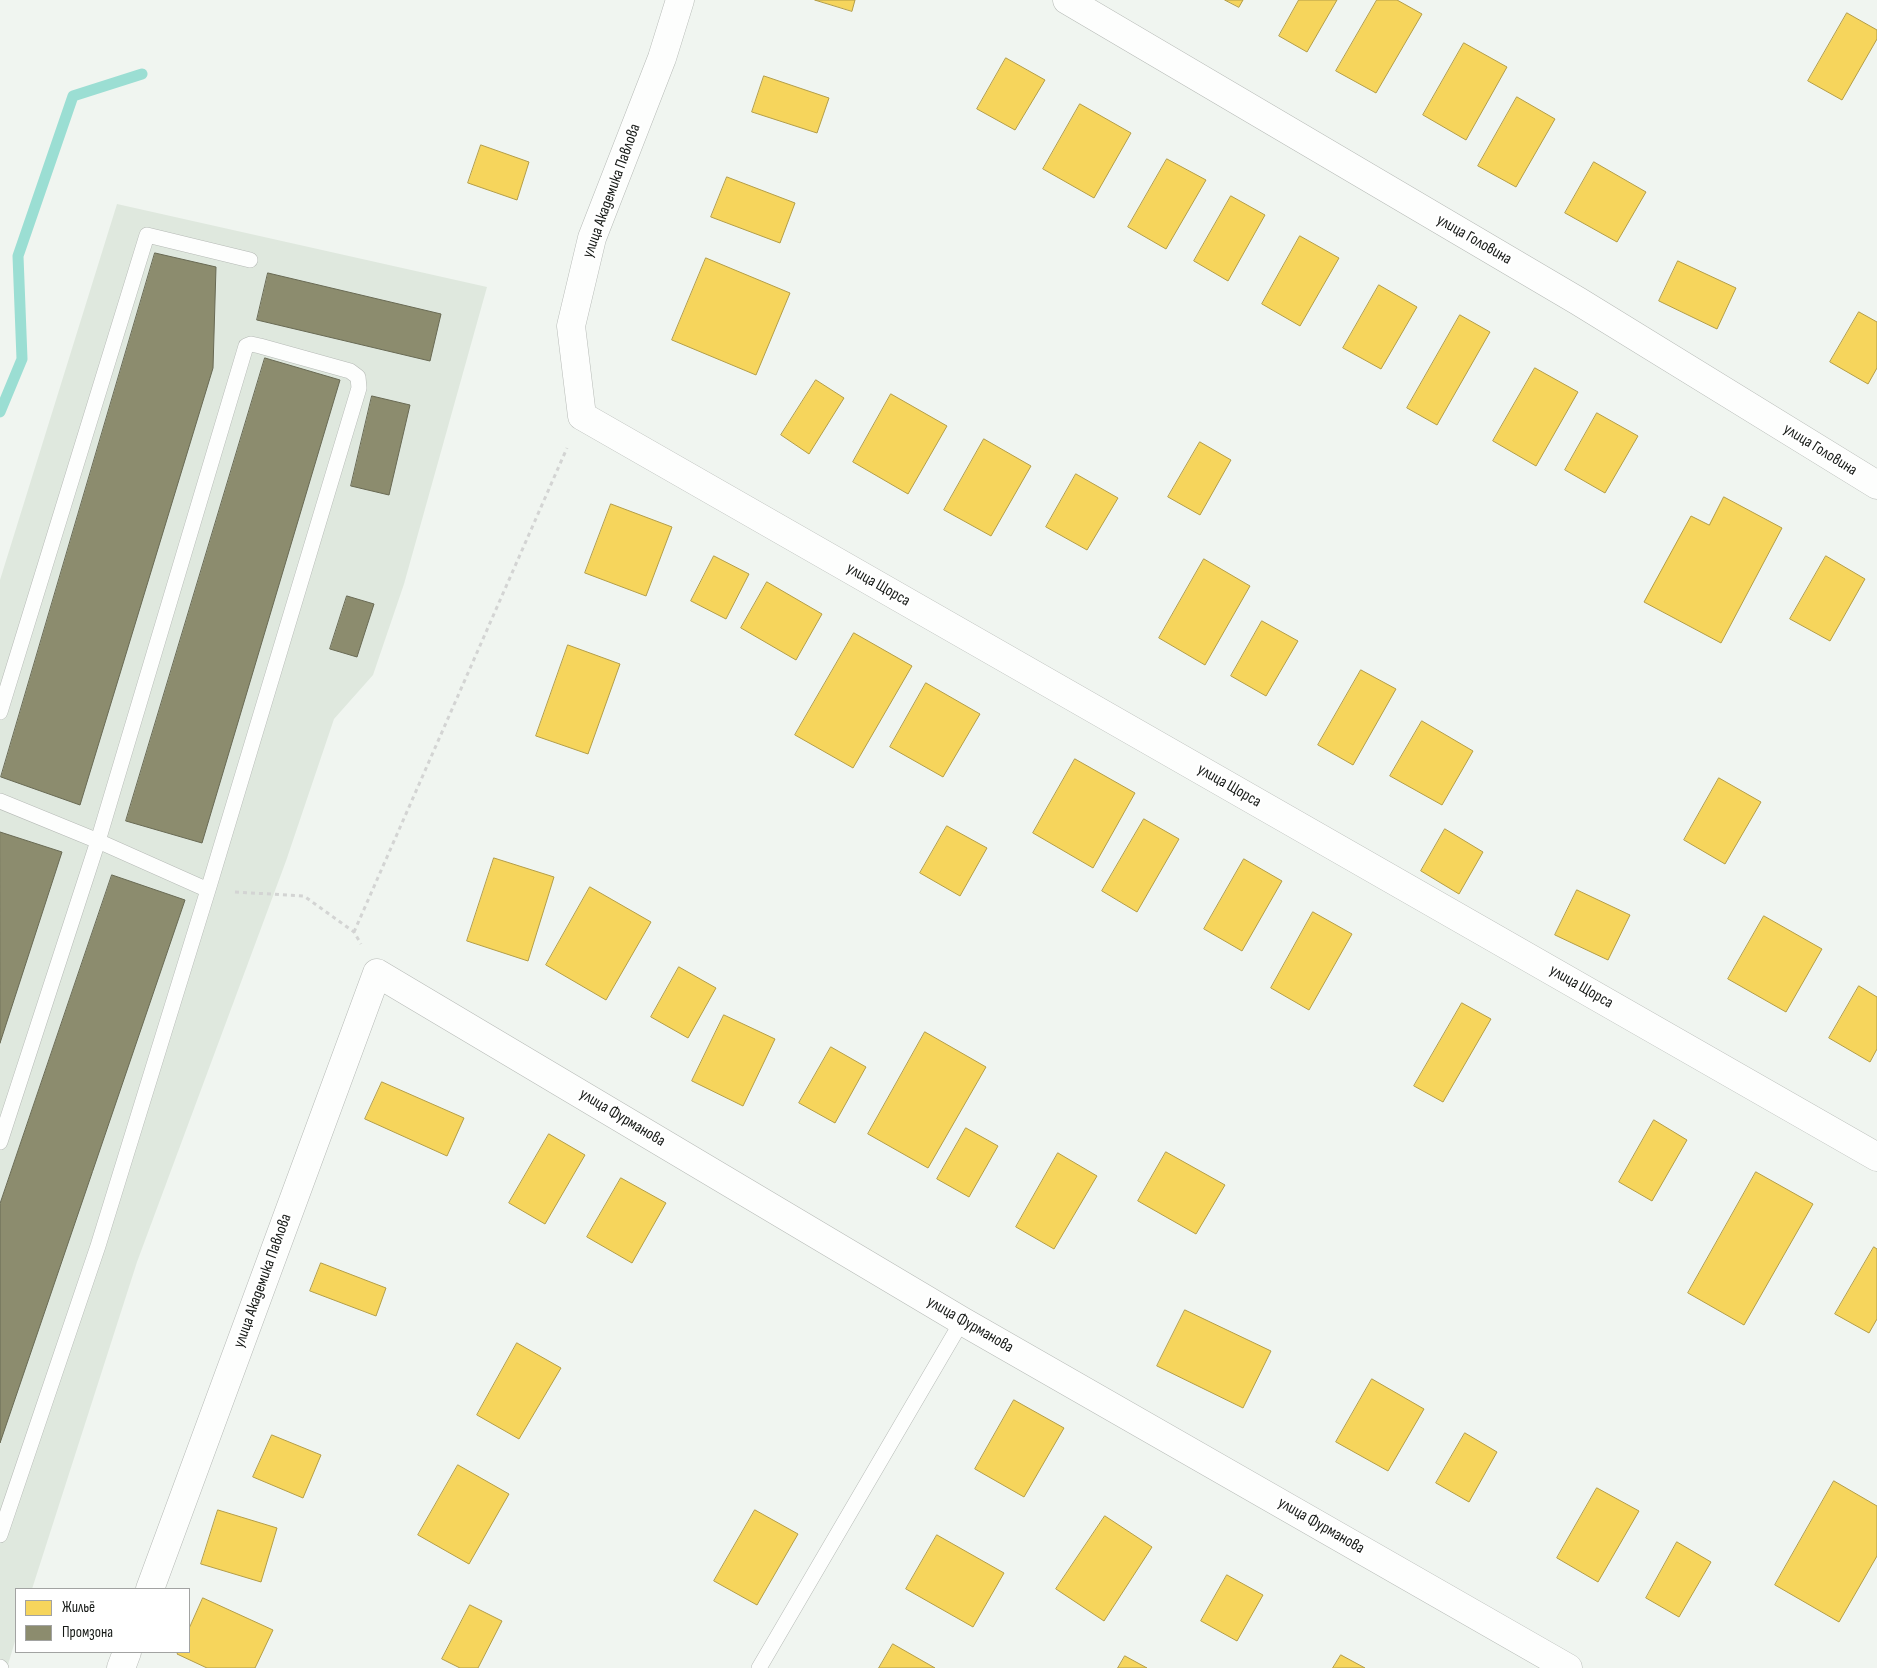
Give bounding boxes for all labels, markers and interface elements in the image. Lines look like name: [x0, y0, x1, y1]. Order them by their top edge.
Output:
street label: улица Академика Павлова: [579, 121, 645, 261]
street label: улица Головина: [1433, 211, 1515, 269]
street label: улица Головина: [1779, 420, 1861, 480]
street label: улица Щорса: [843, 559, 913, 611]
street label: улица Щорса: [1194, 760, 1264, 812]
street label: улица Щорса: [1546, 961, 1616, 1013]
street label: улица Фурманова: [576, 1085, 668, 1151]
street label: улица Академика Павлова: [230, 1211, 296, 1351]
street label: улица Фурманова: [923, 1292, 1017, 1358]
street label: улица Фурманова: [1274, 1493, 1368, 1559]
legend: [15, 1588, 190, 1653]
text: Жильё: [62, 1598, 95, 1617]
text: Промзона: [62, 1623, 113, 1642]

